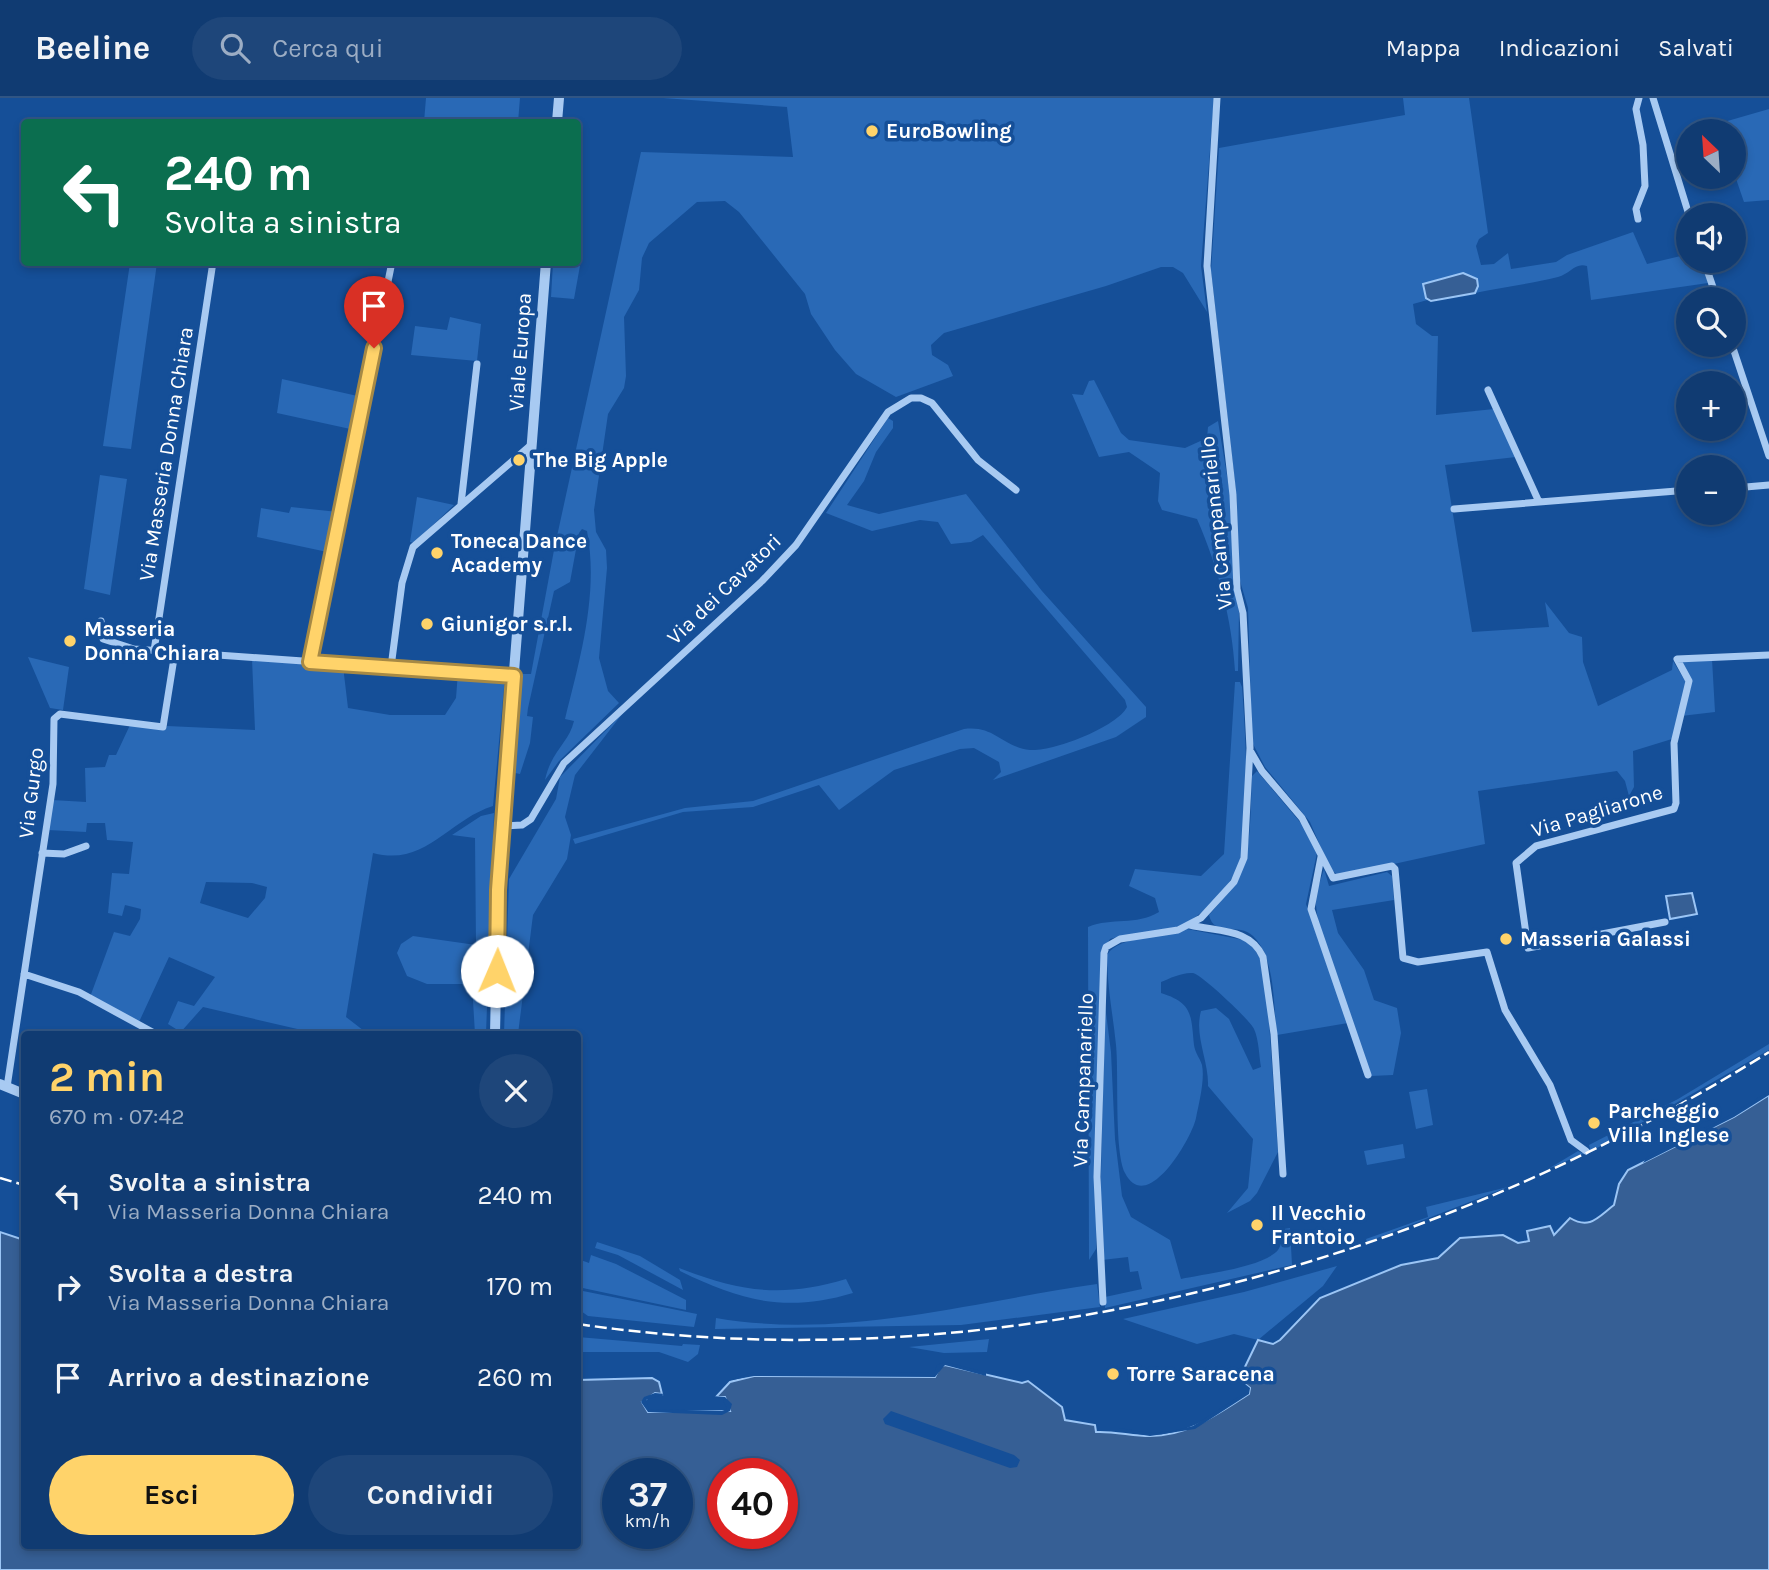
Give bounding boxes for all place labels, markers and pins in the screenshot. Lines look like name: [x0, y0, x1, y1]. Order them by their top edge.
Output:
place label: EuroBowling: [886, 119, 1012, 143]
marker: EuroBowling: [864, 123, 880, 139]
pin: [344, 276, 404, 348]
place label: The Big Apple: [533, 448, 668, 472]
marker: The Big Apple: [511, 452, 527, 468]
place label: Toneca Dance Academy: [451, 529, 587, 577]
marker: Toneca Dance Academy: [429, 545, 445, 561]
place label: Giunigor s.r.l.: [441, 612, 572, 636]
marker: Giunigor s.r.l.: [419, 616, 435, 632]
place label: Masseria Donna Chiara: [84, 617, 220, 665]
marker: Masseria Donna Chiara: [62, 633, 78, 649]
place label: Masseria Galassi: [1520, 927, 1691, 951]
marker: Masseria Galassi: [1498, 931, 1514, 947]
place label: Parcheggio Villa Inglese: [1608, 1099, 1729, 1147]
marker: Parcheggio Villa Inglese: [1586, 1115, 1602, 1131]
place label: Il Vecchio Frantoio: [1271, 1201, 1366, 1249]
marker: Il Vecchio Frantoio: [1249, 1217, 1265, 1233]
place label: Torre Saracena: [1127, 1362, 1275, 1386]
marker: Torre Saracena: [1105, 1366, 1121, 1382]

